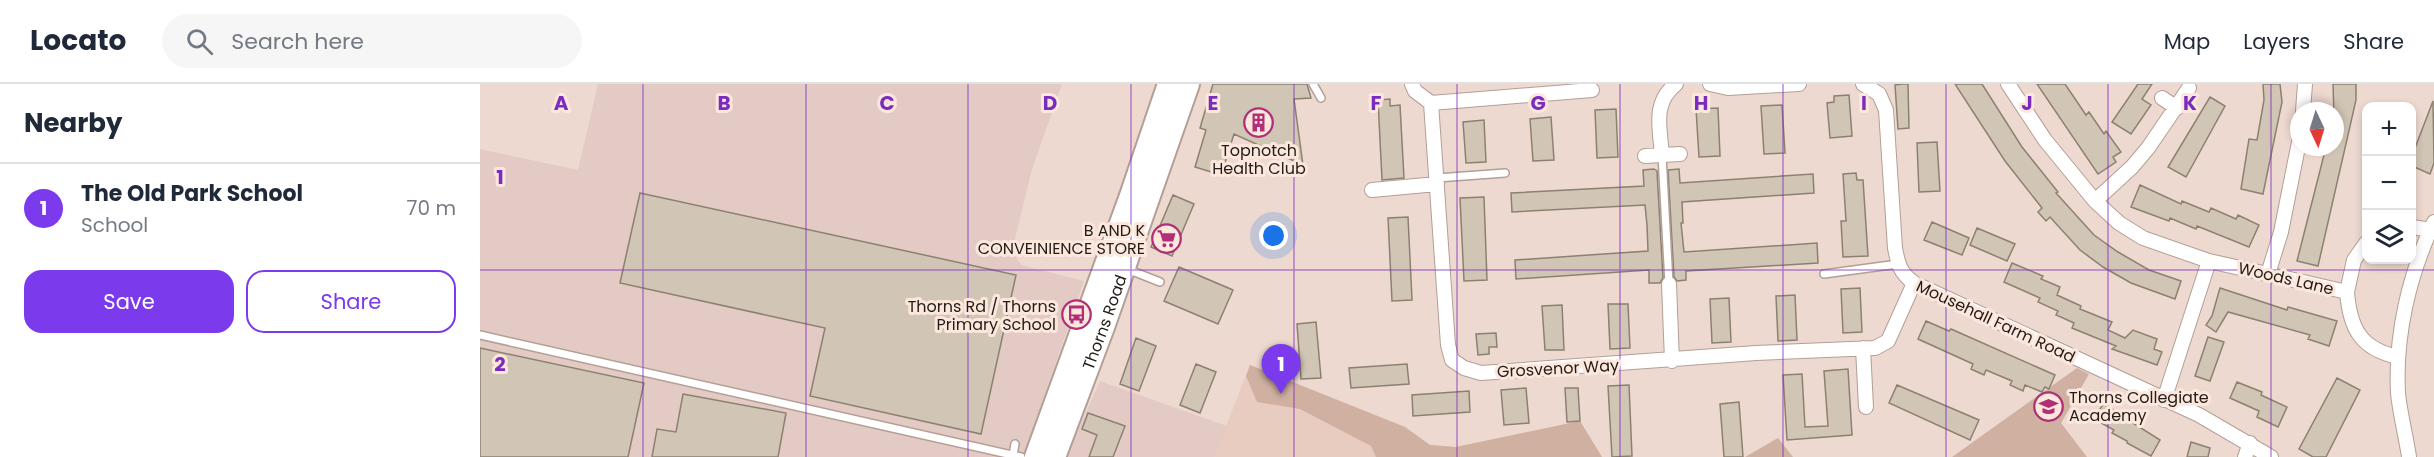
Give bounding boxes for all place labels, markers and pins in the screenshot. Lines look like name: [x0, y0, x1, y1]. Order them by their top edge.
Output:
building icon: Topnotch Health Club: [1243, 106, 1275, 138]
place label: Topnotch Health Club: [1212, 139, 1306, 180]
place label: B AND K CONVEINIENCE STORE: [978, 219, 1145, 260]
supermarket icon: B AND K CONVEINIENCE STORE: [1150, 223, 1182, 255]
place label: Thorns Rd / Thorns Primary School: [908, 295, 1056, 336]
bus stop icon: Thorns Rd / Thorns Primary School: [1061, 299, 1093, 331]
pin: 1: [1262, 344, 1300, 394]
place label: Thorns Collegiate Academy: [2069, 386, 2209, 427]
school or university icon: Thorns Collegiate Academy: [2032, 390, 2064, 422]

